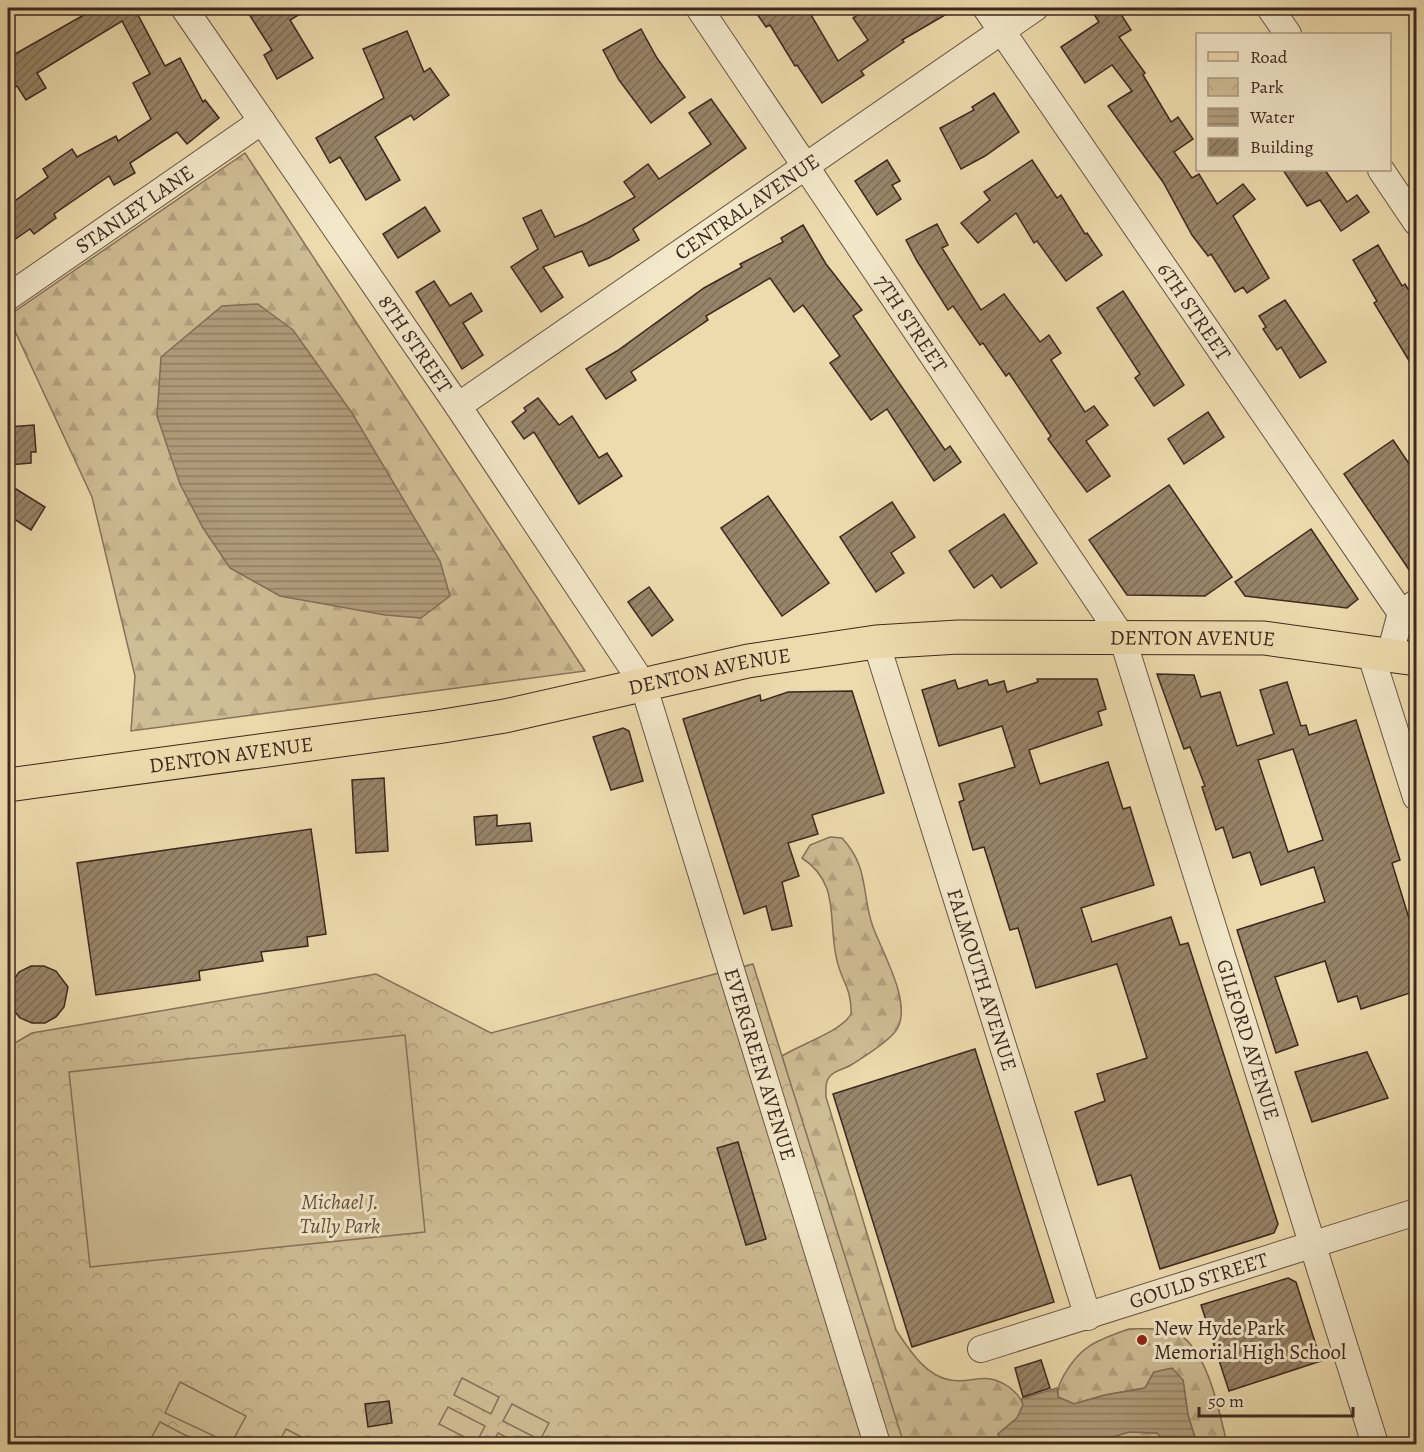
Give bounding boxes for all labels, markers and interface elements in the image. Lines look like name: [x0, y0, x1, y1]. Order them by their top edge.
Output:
legend: [1196, 33, 1391, 171]
text: Road: [1250, 45, 1288, 69]
text: Park: [1250, 75, 1284, 99]
text: Water: [1249, 105, 1295, 129]
text: Building: [1250, 135, 1314, 159]
street label: CENTRAL AVENUE: [669, 147, 825, 267]
street label: STANLEY LANE: [70, 158, 199, 260]
street label: 6TH STREET: [1151, 257, 1238, 366]
street label: 7TH STREET: [868, 269, 954, 378]
street label: 8TH STREET: [372, 289, 459, 399]
street label: DENTON AVENUE: [1110, 623, 1277, 653]
street label: DENTON AVENUE: [625, 641, 792, 702]
street label: DENTON AVENUE: [147, 730, 315, 780]
street label: FALMOUTH AVENUE: [940, 885, 1024, 1074]
street label: GILFORD AVENUE: [1210, 956, 1287, 1124]
street label: EVERGREEN AVENUE: [717, 965, 803, 1164]
park label: Michael J. Tully Park: [300, 1188, 380, 1240]
street label: GOULD STREET: [1126, 1245, 1272, 1315]
place label: New Hyde Park Memorial High School: [1154, 1314, 1346, 1366]
marker: New Hyde Park Memorial High School: [1135, 1333, 1149, 1347]
scale bar: [1199, 1380, 1354, 1418]
text: 50 m: [1208, 1389, 1244, 1413]

